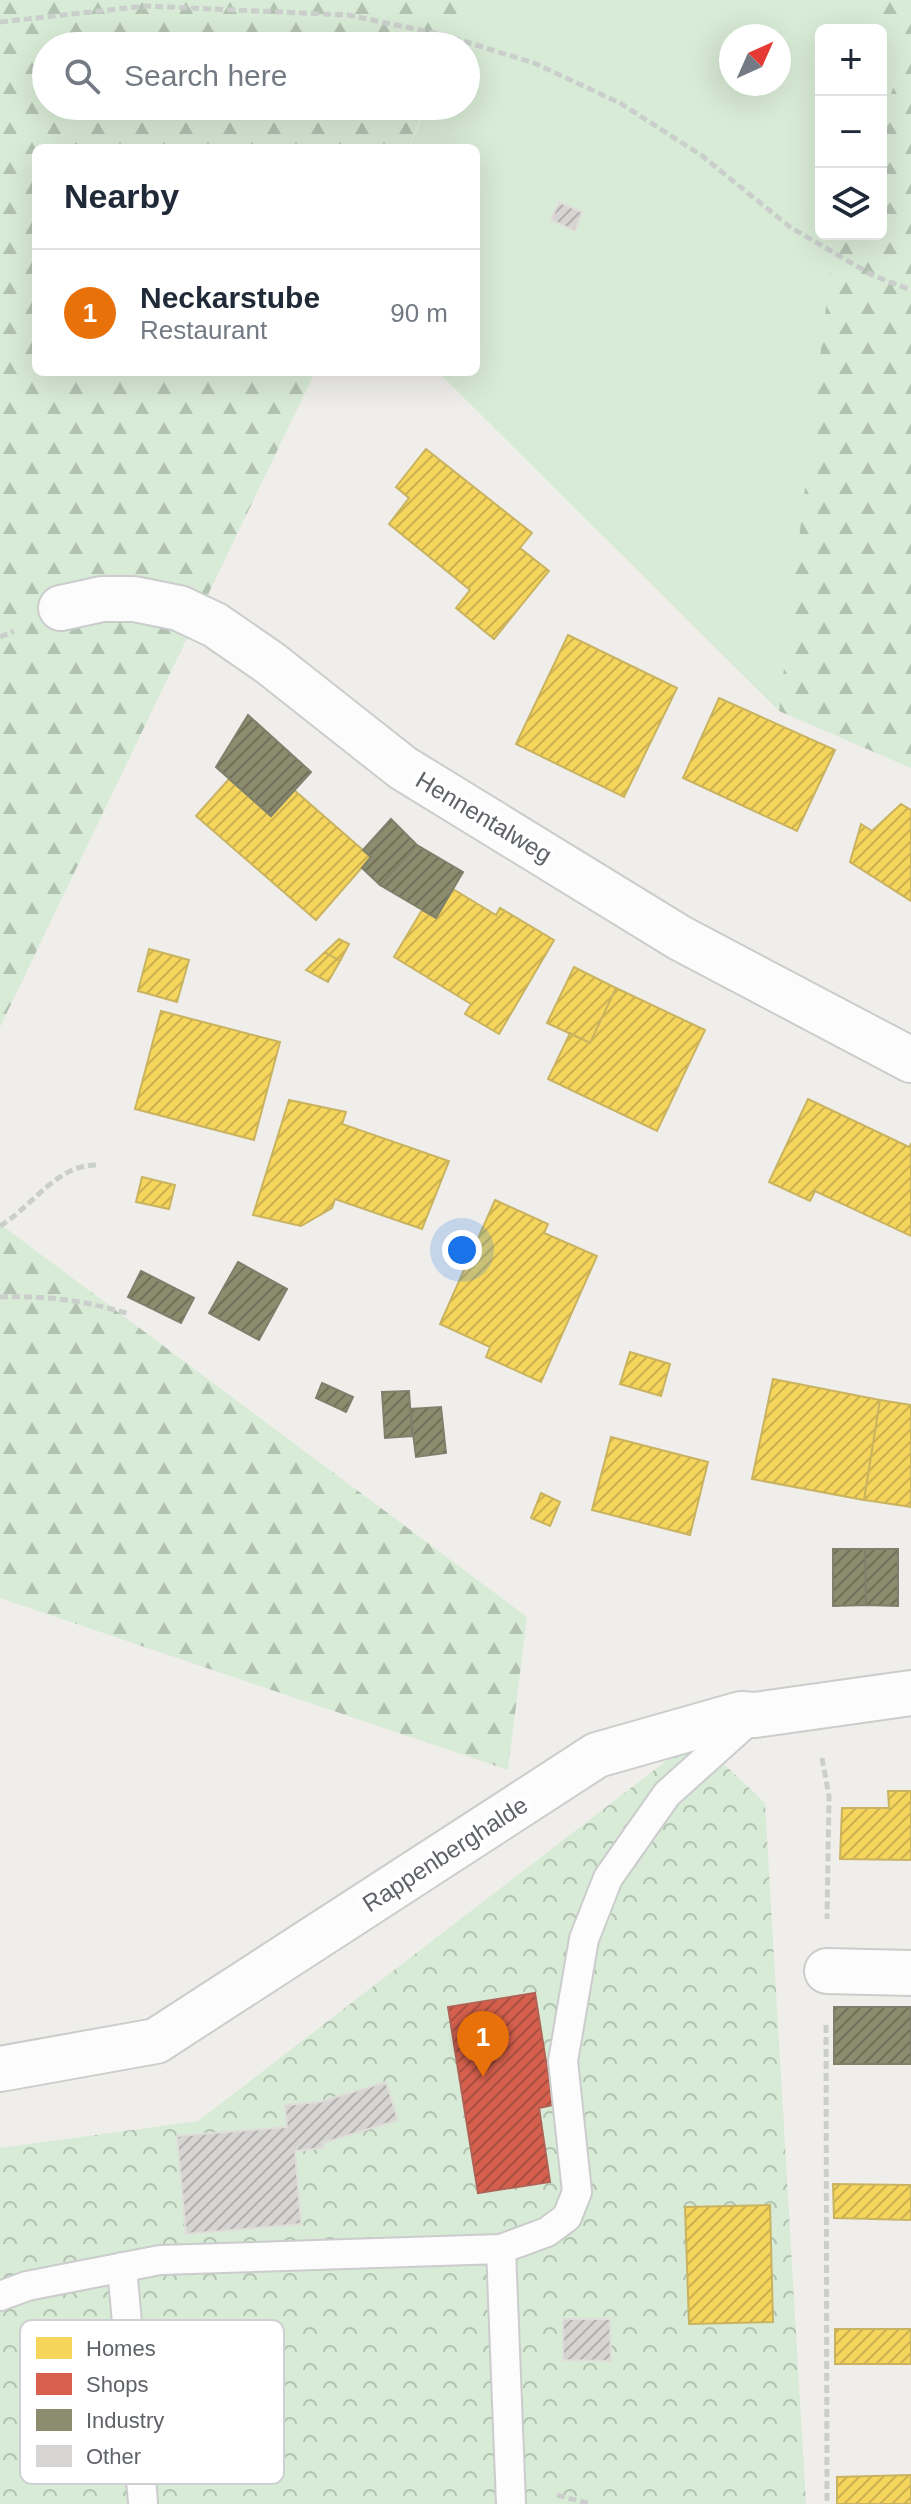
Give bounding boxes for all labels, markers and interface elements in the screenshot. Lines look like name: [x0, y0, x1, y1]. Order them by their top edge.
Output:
north arrow: [719, 24, 791, 96]
map controls: [815, 24, 887, 240]
button: +: [815, 24, 887, 96]
search box: [32, 32, 480, 120]
icon: search: [60, 54, 104, 98]
text: Search here: [124, 59, 287, 92]
button: −: [815, 96, 887, 168]
button: layers: [815, 168, 887, 240]
text: Nearby: [64, 177, 179, 215]
text: Neckarstube: [140, 281, 320, 314]
text: 1: [83, 298, 97, 328]
text: 90 m: [390, 298, 448, 328]
text: Restaurant: [140, 315, 267, 345]
street label: Hennentalweg: [411, 766, 557, 868]
your location: [442, 1230, 482, 1270]
street label: Rappenberghalde: [358, 1791, 532, 1917]
pin: 1: [457, 2011, 509, 2077]
legend: [20, 2320, 284, 2484]
text: Homes: [86, 2336, 156, 2361]
text: Shops: [86, 2372, 148, 2397]
text: Industry: [86, 2408, 164, 2433]
text: Other: [86, 2444, 141, 2469]

